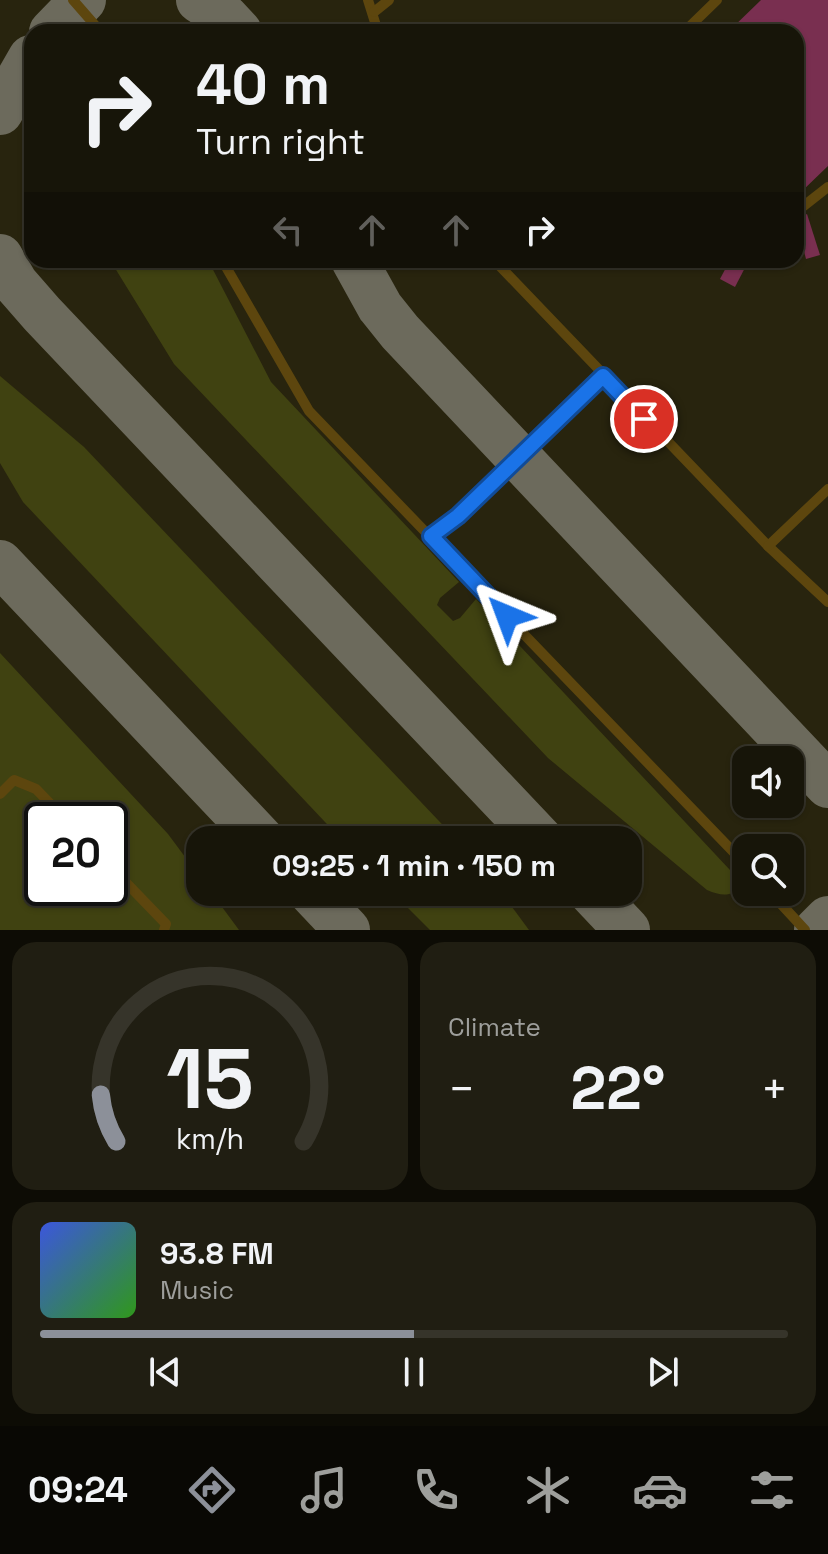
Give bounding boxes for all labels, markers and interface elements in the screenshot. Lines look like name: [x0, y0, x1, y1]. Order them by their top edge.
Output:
text: 40 m: [196, 49, 330, 120]
icon: right: [64, 56, 168, 160]
text: Turn right: [196, 119, 365, 165]
icon: left: [266, 208, 310, 252]
icon: ahead: [350, 208, 394, 252]
icon: ahead: [434, 208, 478, 252]
icon: right: [518, 208, 562, 252]
pin: [610, 385, 678, 453]
icon: arrive: [622, 397, 666, 441]
position arrow: [465, 574, 549, 658]
map controls: [732, 746, 804, 906]
button: sound: [732, 746, 804, 818]
speed limit sign: 20: [24, 802, 128, 906]
button: search: [732, 834, 804, 906]
text: 09:25 · 1 min · 150 m: [272, 846, 556, 885]
text: Climate: [448, 1010, 541, 1044]
text: 15: [166, 1026, 254, 1132]
text: 22°: [571, 1050, 665, 1127]
text: −: [448, 1061, 475, 1117]
text: +: [761, 1061, 788, 1117]
text: km/h: [176, 1121, 244, 1157]
text: 93.8 FM: [160, 1234, 274, 1273]
text: Music: [160, 1273, 234, 1307]
icon: previous: [143, 1350, 187, 1394]
icon: pause: [392, 1350, 436, 1394]
icon: next: [641, 1350, 685, 1394]
icon: directions: [184, 1462, 240, 1518]
icon: music: [296, 1462, 352, 1518]
icon: phone: [408, 1462, 464, 1518]
icon: climate: [520, 1462, 576, 1518]
icon: car: [632, 1462, 688, 1518]
icon: filters: [744, 1462, 800, 1518]
text: 09:24: [28, 1467, 128, 1513]

